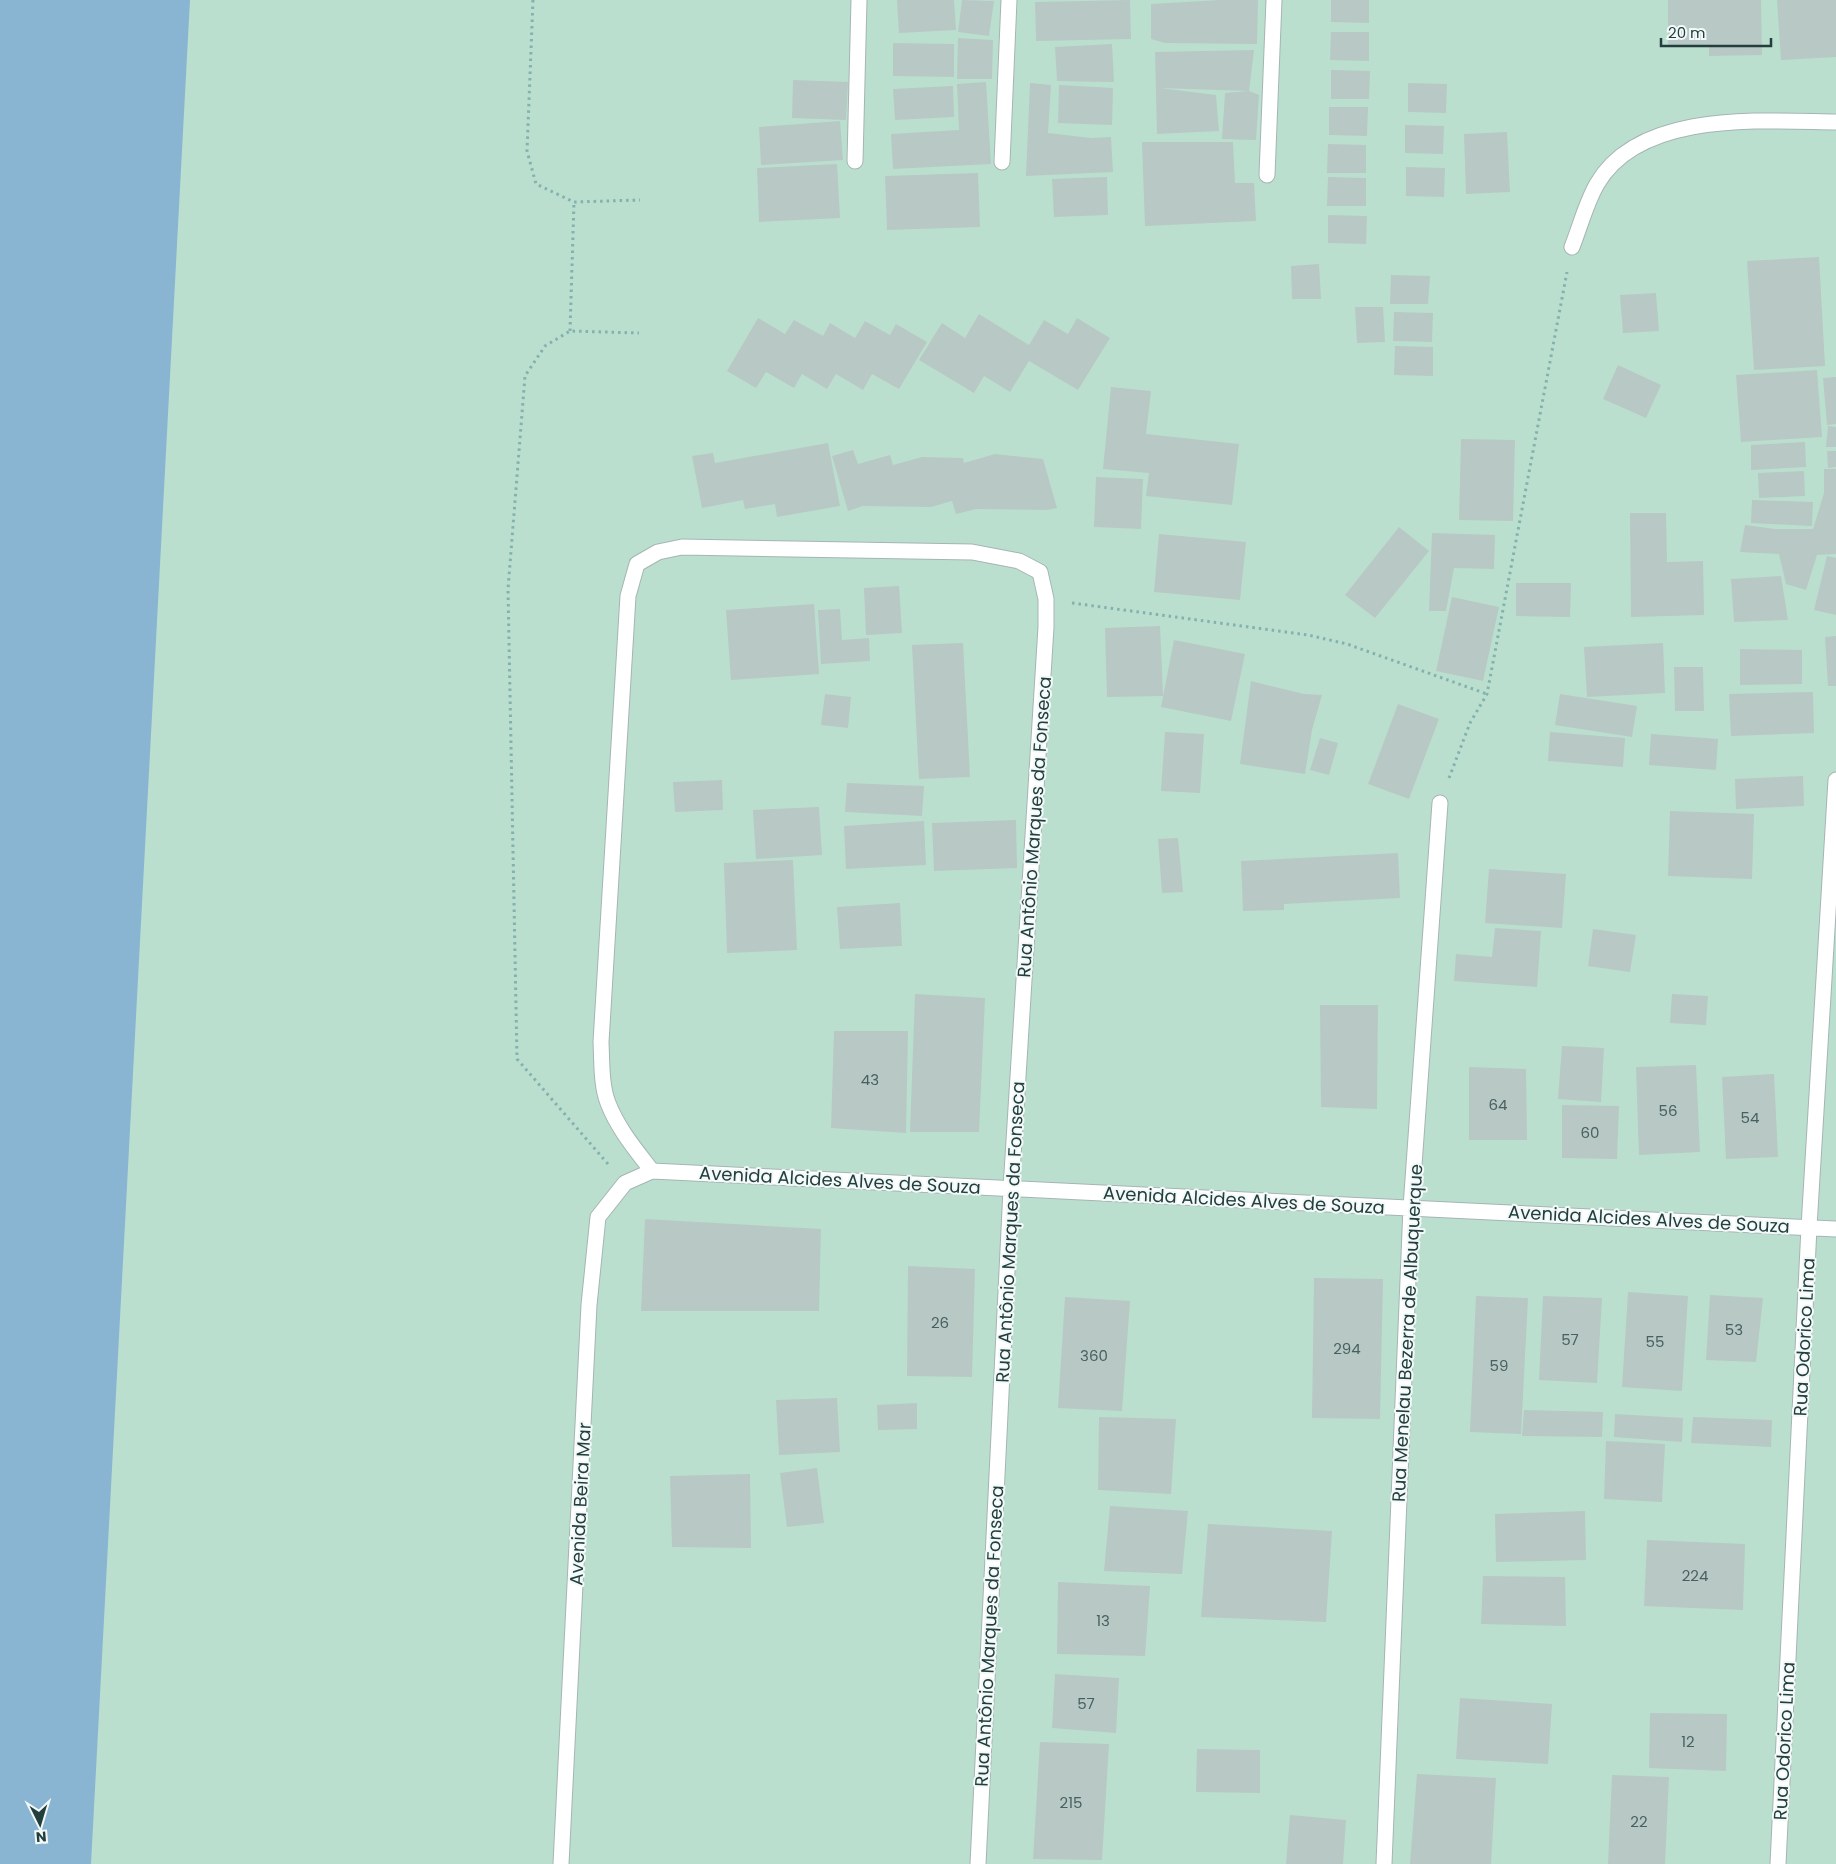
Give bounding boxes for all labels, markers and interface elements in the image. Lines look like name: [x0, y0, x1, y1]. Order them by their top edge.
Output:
scale bar: [1661, 15, 1771, 47]
text: 20 m: [1668, 22, 1706, 43]
street label: Rua Antônio Marques da Fonseca: [1011, 676, 1057, 978]
house number: 43: [861, 1069, 879, 1090]
street label: Rua Antônio Marques da Fonseca: [990, 1081, 1030, 1383]
house number: 64: [1489, 1094, 1507, 1115]
house number: 56: [1659, 1100, 1677, 1121]
house number: 54: [1741, 1107, 1759, 1128]
house number: 60: [1581, 1122, 1599, 1143]
street label: Avenida Alcides Alves de Souza: [699, 1160, 981, 1200]
street label: Rua Menelau Bezerra de Albuquerque: [1386, 1163, 1428, 1503]
street label: Avenida Alcides Alves de Souza: [1103, 1180, 1385, 1220]
street label: Avenida Alcides Alves de Souza: [1508, 1199, 1790, 1239]
street label: Rua Odorico Lima: [1787, 1257, 1821, 1417]
house number: 26: [931, 1312, 949, 1333]
house number: 53: [1725, 1319, 1743, 1340]
house number: 57: [1561, 1329, 1579, 1350]
house number: 55: [1646, 1331, 1664, 1352]
house number: 294: [1333, 1338, 1361, 1359]
house number: 360: [1080, 1345, 1108, 1366]
house number: 59: [1490, 1355, 1508, 1376]
street label: Avenida Beira Mar: [563, 1422, 597, 1586]
street label: Rua Antônio Marques da Fonseca: [969, 1485, 1009, 1787]
house number: 224: [1682, 1565, 1708, 1586]
house number: 13: [1096, 1610, 1110, 1631]
street label: Rua Odorico Lima: [1767, 1661, 1801, 1821]
house number: 57: [1077, 1693, 1095, 1714]
house number: 12: [1681, 1731, 1695, 1752]
house number: 215: [1060, 1792, 1082, 1813]
north arrow: [15, 1799, 65, 1849]
house number: 22: [1630, 1811, 1648, 1832]
text: N: [35, 1827, 47, 1847]

